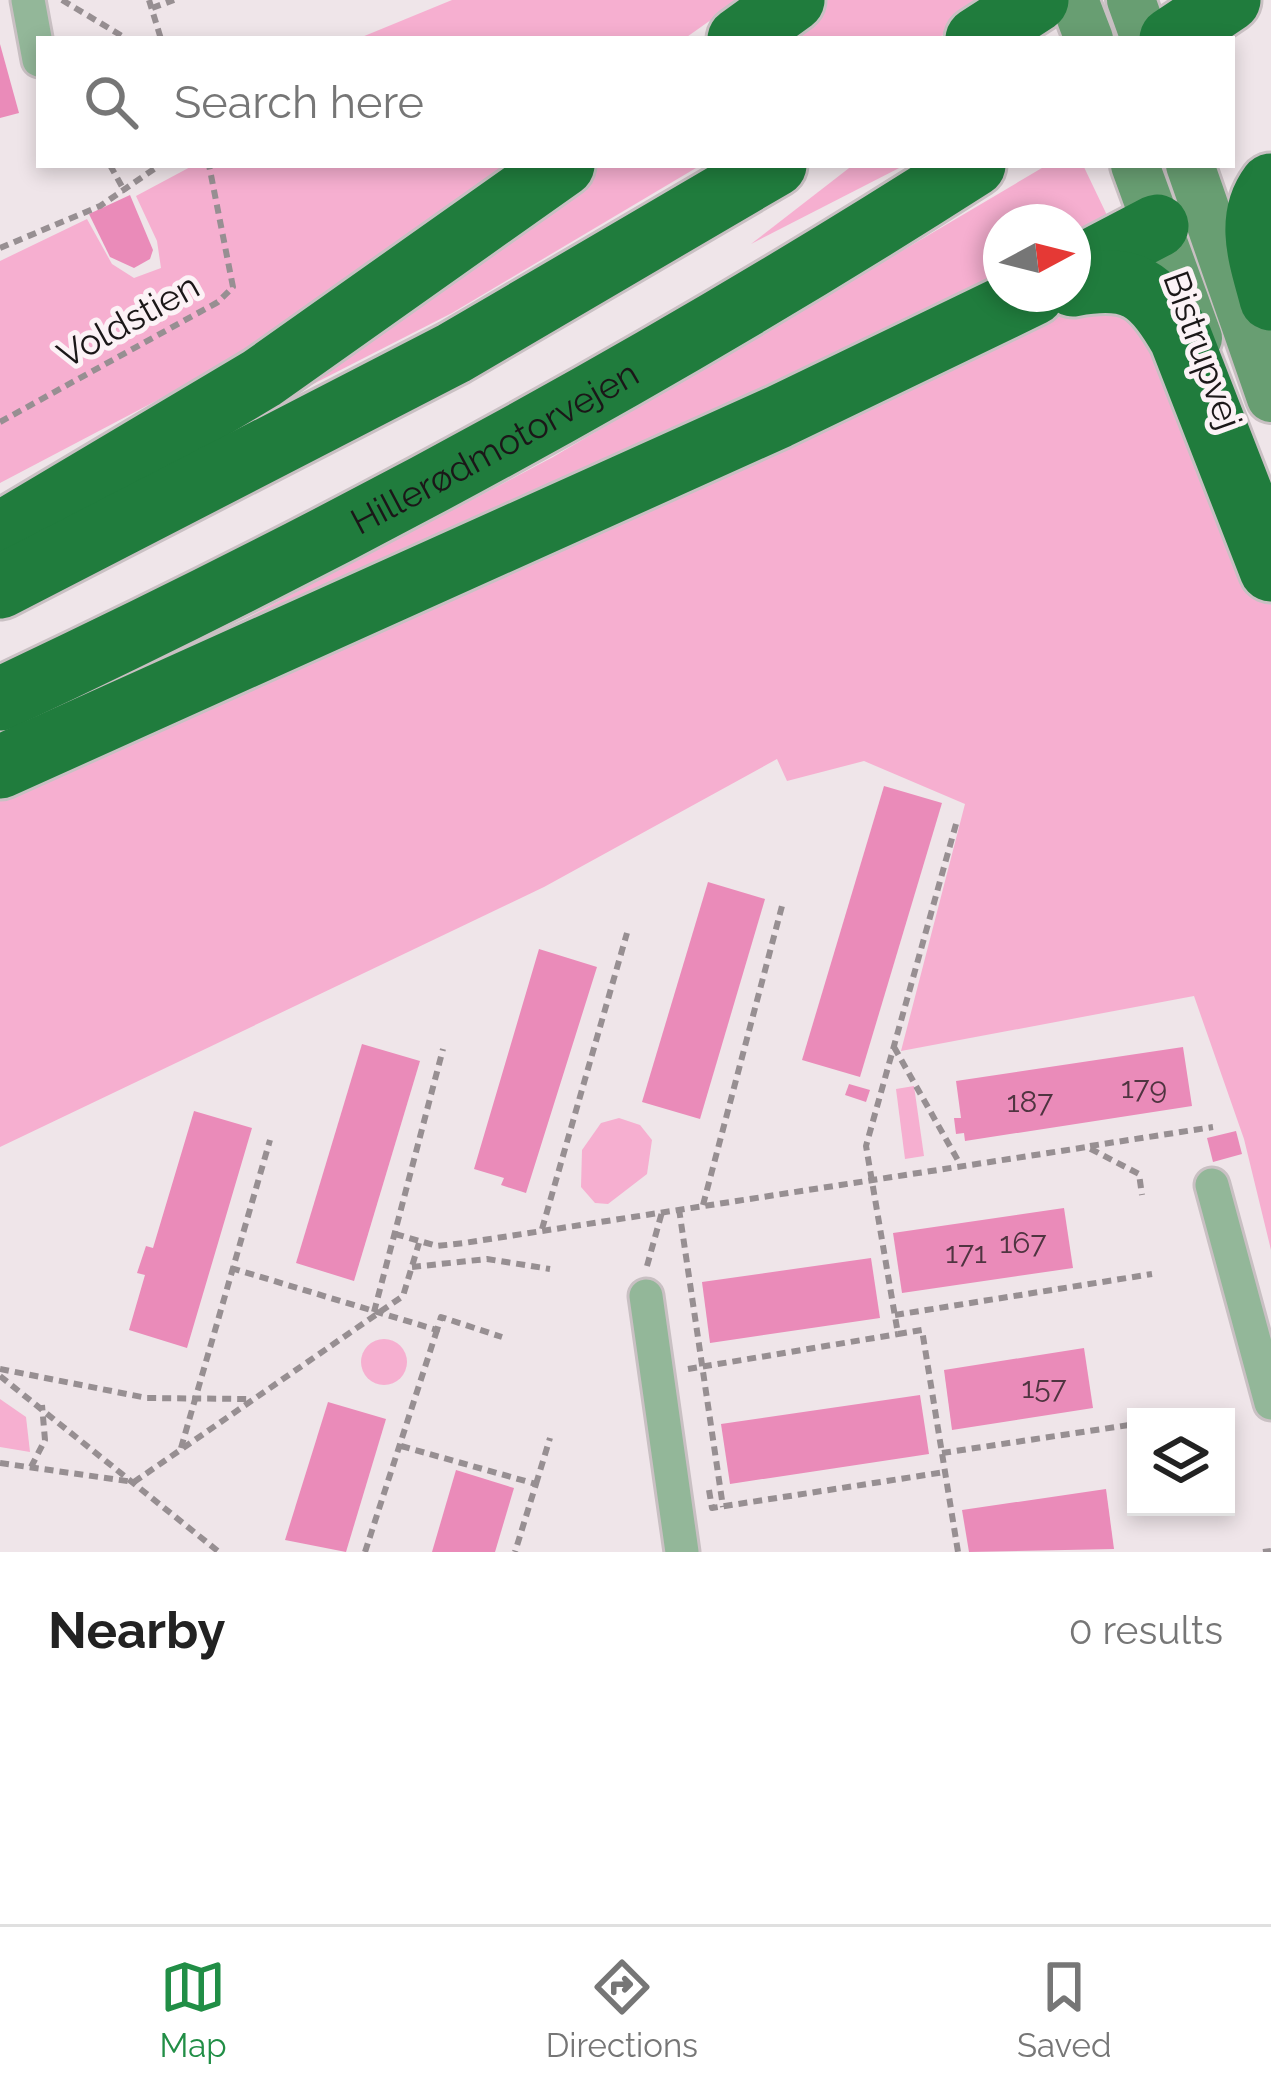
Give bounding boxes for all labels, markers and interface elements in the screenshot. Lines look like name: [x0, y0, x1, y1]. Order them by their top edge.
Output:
search box: [36, 36, 1235, 168]
icon: search: [78, 69, 144, 135]
text: Search here: [174, 76, 424, 129]
north arrow: [983, 204, 1091, 312]
street label: Voldstien: [50, 264, 206, 376]
street label: Bistrupvej: [1155, 265, 1251, 435]
street label: Hillerødmotorvejen: [344, 352, 646, 543]
house number: 179: [1121, 1070, 1167, 1105]
house number: 187: [1007, 1084, 1053, 1119]
house number: 167: [1000, 1225, 1046, 1260]
house number: 171: [945, 1235, 987, 1270]
house number: 157: [1021, 1370, 1067, 1405]
map controls: [1127, 1408, 1235, 1516]
button: layers: [1127, 1408, 1235, 1516]
text: Nearby: [48, 1600, 225, 1660]
text: 0 results: [1069, 1607, 1223, 1653]
tab: Map: [160, 1954, 227, 2065]
tab: Directions: [546, 1954, 698, 2065]
tab: Saved: [1017, 1954, 1111, 2065]

